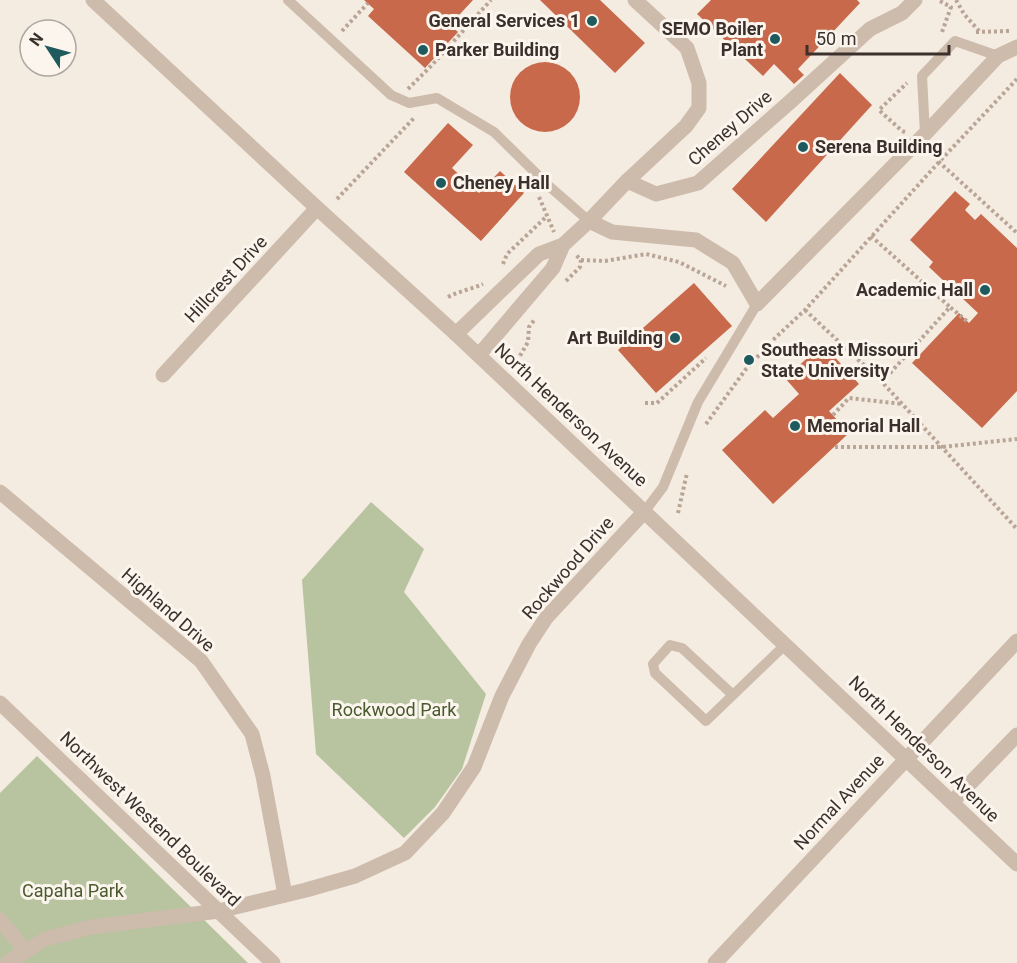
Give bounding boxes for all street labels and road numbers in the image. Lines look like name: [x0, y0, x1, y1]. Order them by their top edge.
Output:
street label: Cheney Drive: [684, 86, 776, 170]
street label: Hillcrest Drive: [180, 231, 271, 326]
street label: North Henderson Avenue: [491, 338, 652, 491]
street label: Rockwood Drive: [517, 512, 618, 623]
street label: Highland Drive: [118, 564, 219, 656]
street label: North Henderson Avenue: [845, 671, 1004, 826]
street label: Northwest Westend Boulevard: [56, 727, 245, 910]
street label: Normal Avenue: [789, 750, 888, 854]

